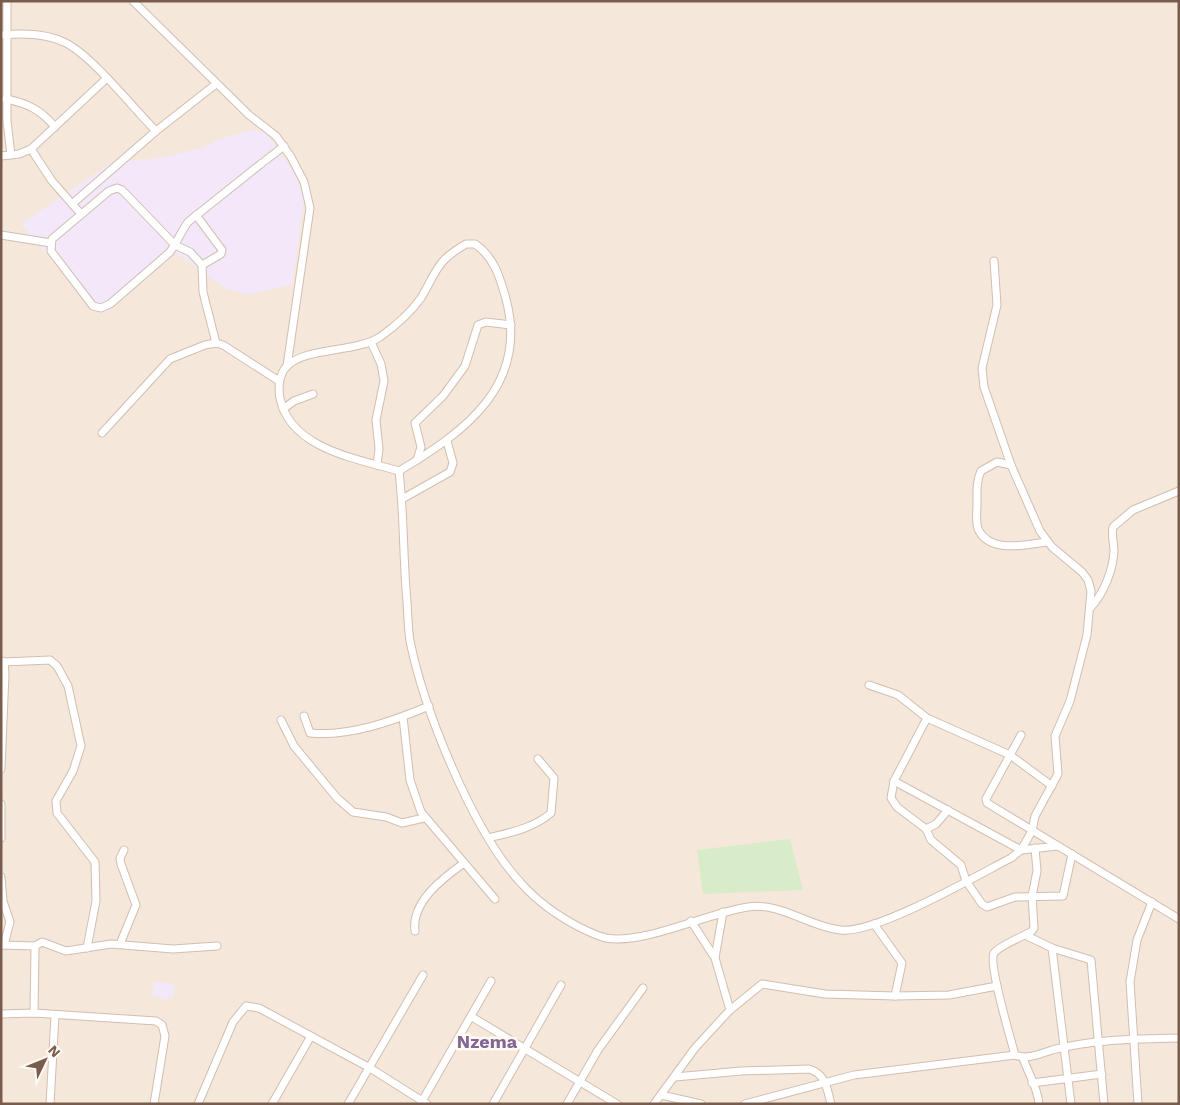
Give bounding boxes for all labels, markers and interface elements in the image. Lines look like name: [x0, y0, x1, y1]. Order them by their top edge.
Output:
district label: Nzema: [457, 1031, 518, 1052]
north arrow: [20, 1035, 70, 1085]
text: N: [45, 1042, 64, 1060]

